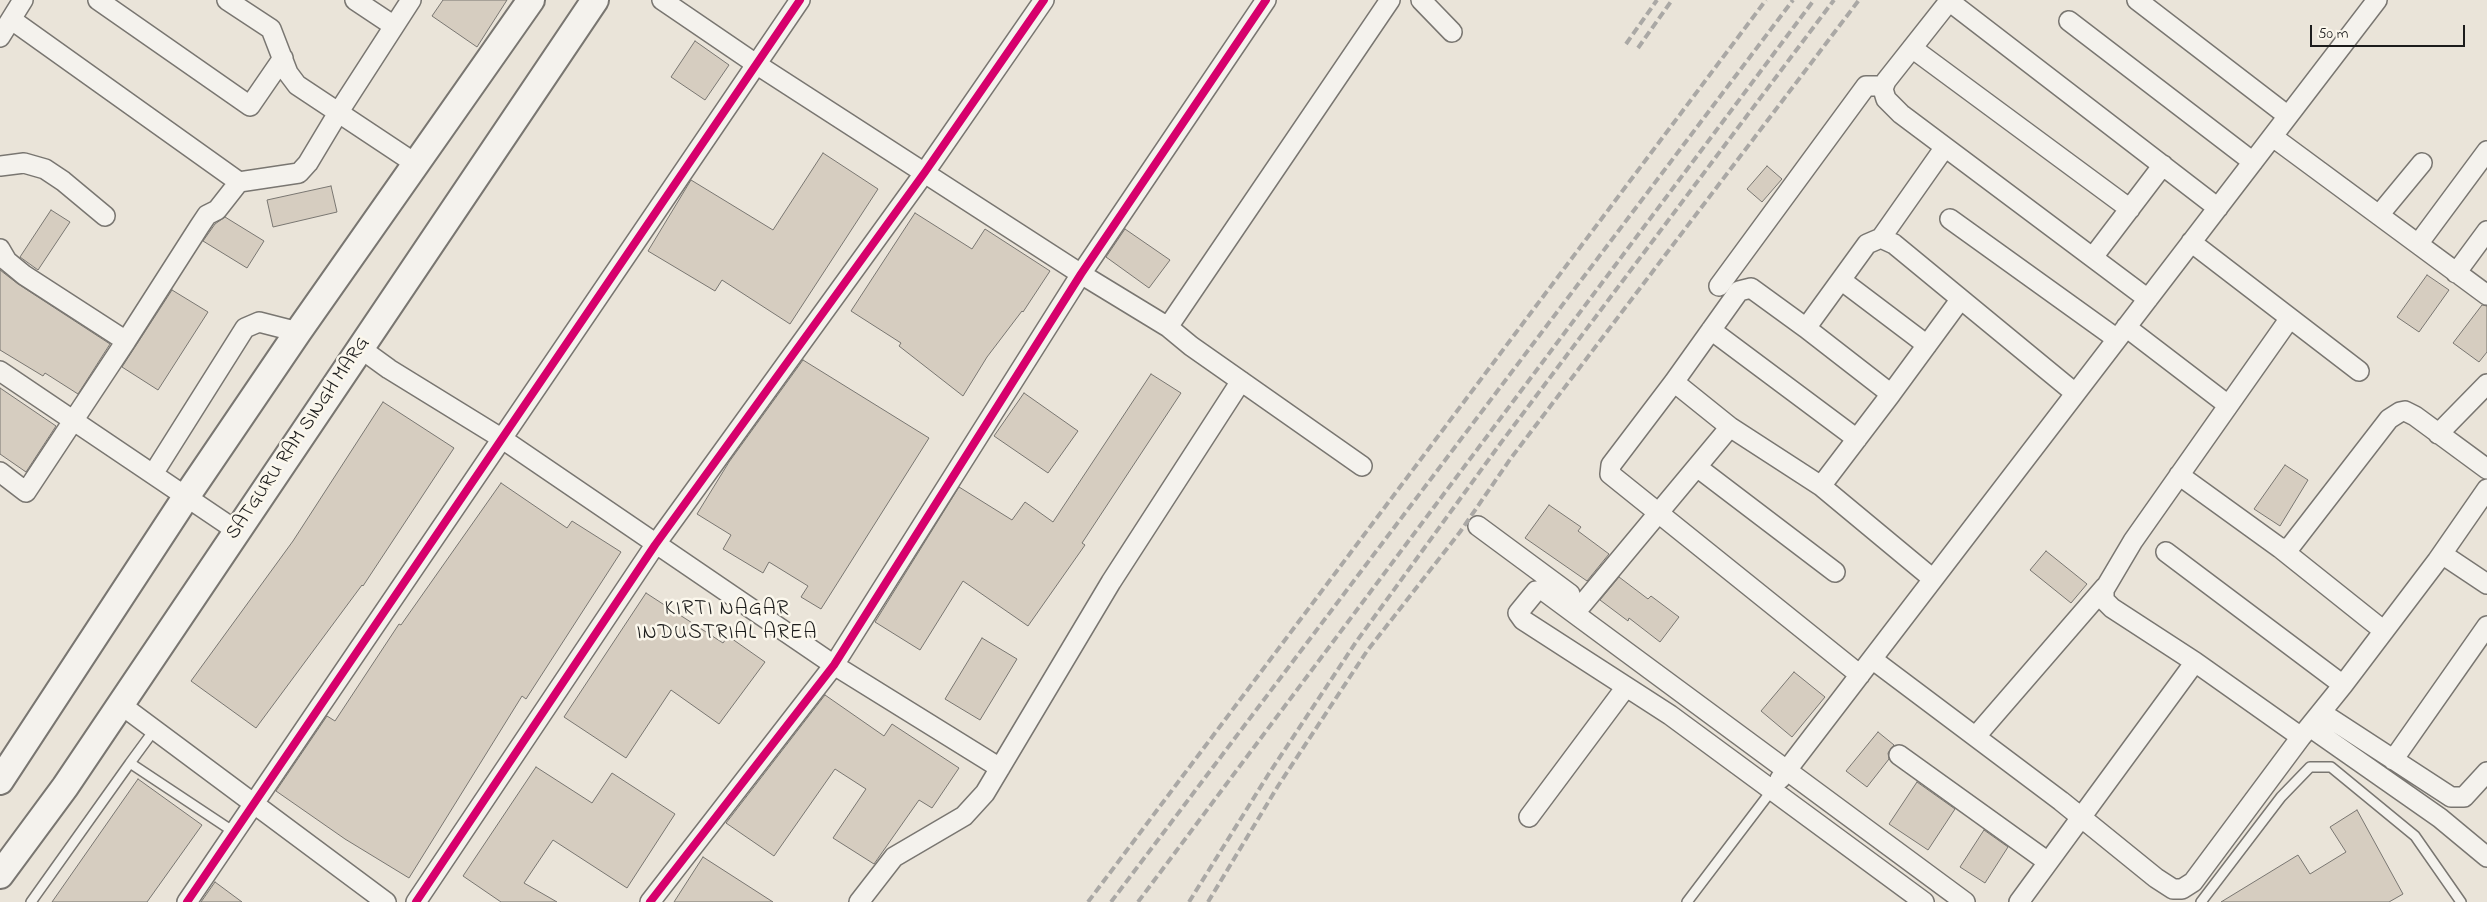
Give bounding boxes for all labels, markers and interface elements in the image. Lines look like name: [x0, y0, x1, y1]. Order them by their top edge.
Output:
scale bar: [2312, 15, 2467, 47]
text: 50 m: [2318, 23, 2348, 45]
street label: SATGURU RAM SINGH MARG: [222, 333, 376, 545]
district label: KIRTI NAGAR INDUSTRIAL AREA: [635, 598, 819, 648]

